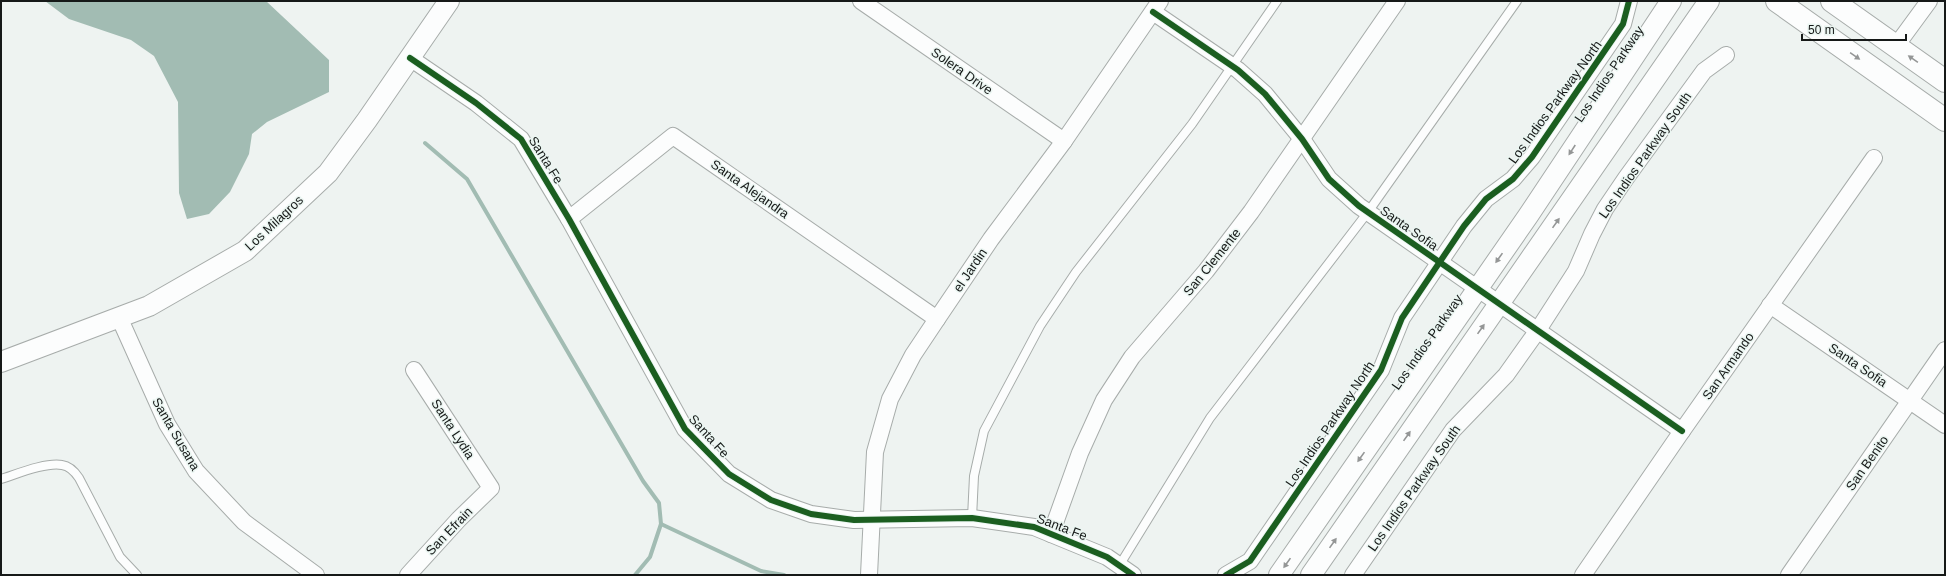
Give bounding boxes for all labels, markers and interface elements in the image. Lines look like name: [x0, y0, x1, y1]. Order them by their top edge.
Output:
scale bar: [1802, 16, 1906, 42]
street label: Los Indios Parkway: [1571, 23, 1647, 125]
text: 50 m: [1808, 23, 1835, 37]
street label: Los Indios Parkway North: [1505, 38, 1605, 166]
street label: Solera Drive: [928, 44, 996, 98]
one-way arrow: [1849, 52, 1860, 60]
one-way arrow: [1908, 55, 1918, 63]
street label: Los Indios Parkway South: [1596, 89, 1694, 221]
street label: Santa Fe: [526, 134, 566, 186]
one-way arrow: [1568, 144, 1575, 156]
street label: Santa Alejandra: [708, 157, 793, 222]
street label: Los Milagros: [242, 192, 306, 254]
street label: Santa Sofia: [1377, 203, 1441, 254]
one-way arrow: [1552, 217, 1560, 228]
street label: San Clemente: [1180, 225, 1244, 299]
street label: el Jardin: [950, 245, 990, 295]
one-way arrow: [1495, 253, 1503, 263]
street label: Los Indios Parkway: [1389, 291, 1466, 392]
one-way arrow: [1477, 324, 1485, 335]
street label: San Armando: [1699, 329, 1757, 403]
street label: Santa Sofia: [1826, 340, 1891, 390]
street label: Los Indios Parkway North: [1282, 358, 1378, 490]
street label: Santa Susana: [149, 395, 203, 474]
street label: Santa Lydia: [428, 396, 478, 462]
street label: Santa Fe: [686, 411, 732, 461]
street label: Los Indios Parkway South: [1365, 422, 1463, 554]
one-way arrow: [1403, 431, 1411, 441]
street label: San Benito: [1843, 433, 1891, 493]
one-way arrow: [1357, 451, 1365, 462]
street label: San Efrain: [423, 504, 475, 558]
street label: Santa Fe: [1035, 511, 1089, 543]
one-way arrow: [1329, 538, 1337, 548]
one-way arrow: [1283, 558, 1291, 569]

